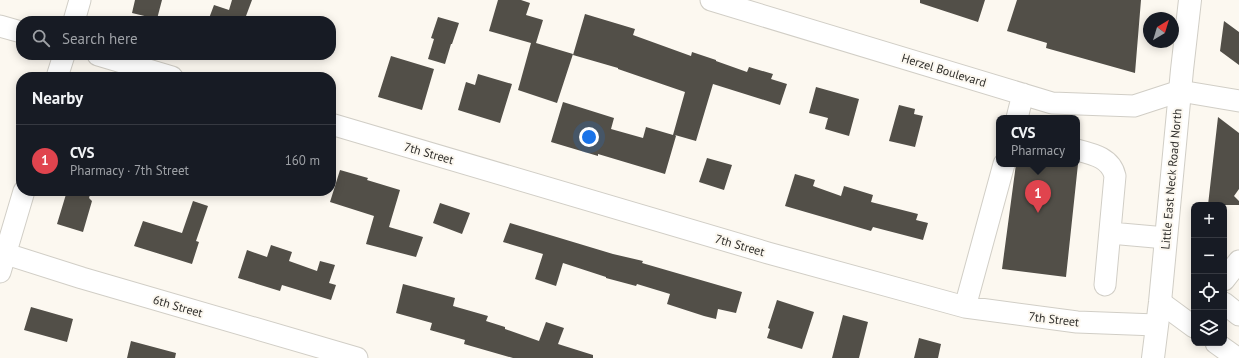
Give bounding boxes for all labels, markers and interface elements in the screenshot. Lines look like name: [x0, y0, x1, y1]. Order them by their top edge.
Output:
north arrow: [1143, 12, 1179, 48]
search box: [16, 16, 336, 60]
icon: search: [30, 27, 52, 49]
text: Search here: [62, 29, 138, 48]
street label: Herzel Boulevard: [900, 50, 988, 90]
text: Nearby: [32, 87, 83, 109]
street label: Little East Neck Road North: [1157, 108, 1185, 250]
popup: [996, 115, 1080, 167]
text: CVS: [1011, 123, 1035, 142]
your location: [579, 127, 599, 147]
street label: 7th Street: [403, 139, 455, 167]
text: Pharmacy: [1011, 142, 1065, 159]
text: CVS: [70, 143, 94, 162]
text: 1: [41, 152, 49, 169]
text: 160 m: [285, 152, 320, 169]
text: Pharmacy · 7th Street: [70, 162, 189, 179]
pin: 1: [1025, 180, 1051, 213]
map controls: [1191, 202, 1227, 346]
button: +: [1191, 202, 1227, 238]
street label: 7th Street: [714, 231, 766, 259]
button: −: [1191, 238, 1227, 274]
button: locate: [1191, 274, 1227, 310]
street label: 6th Street: [151, 292, 205, 320]
street label: 7th Street: [1028, 308, 1080, 330]
button: layers: [1191, 310, 1227, 346]

